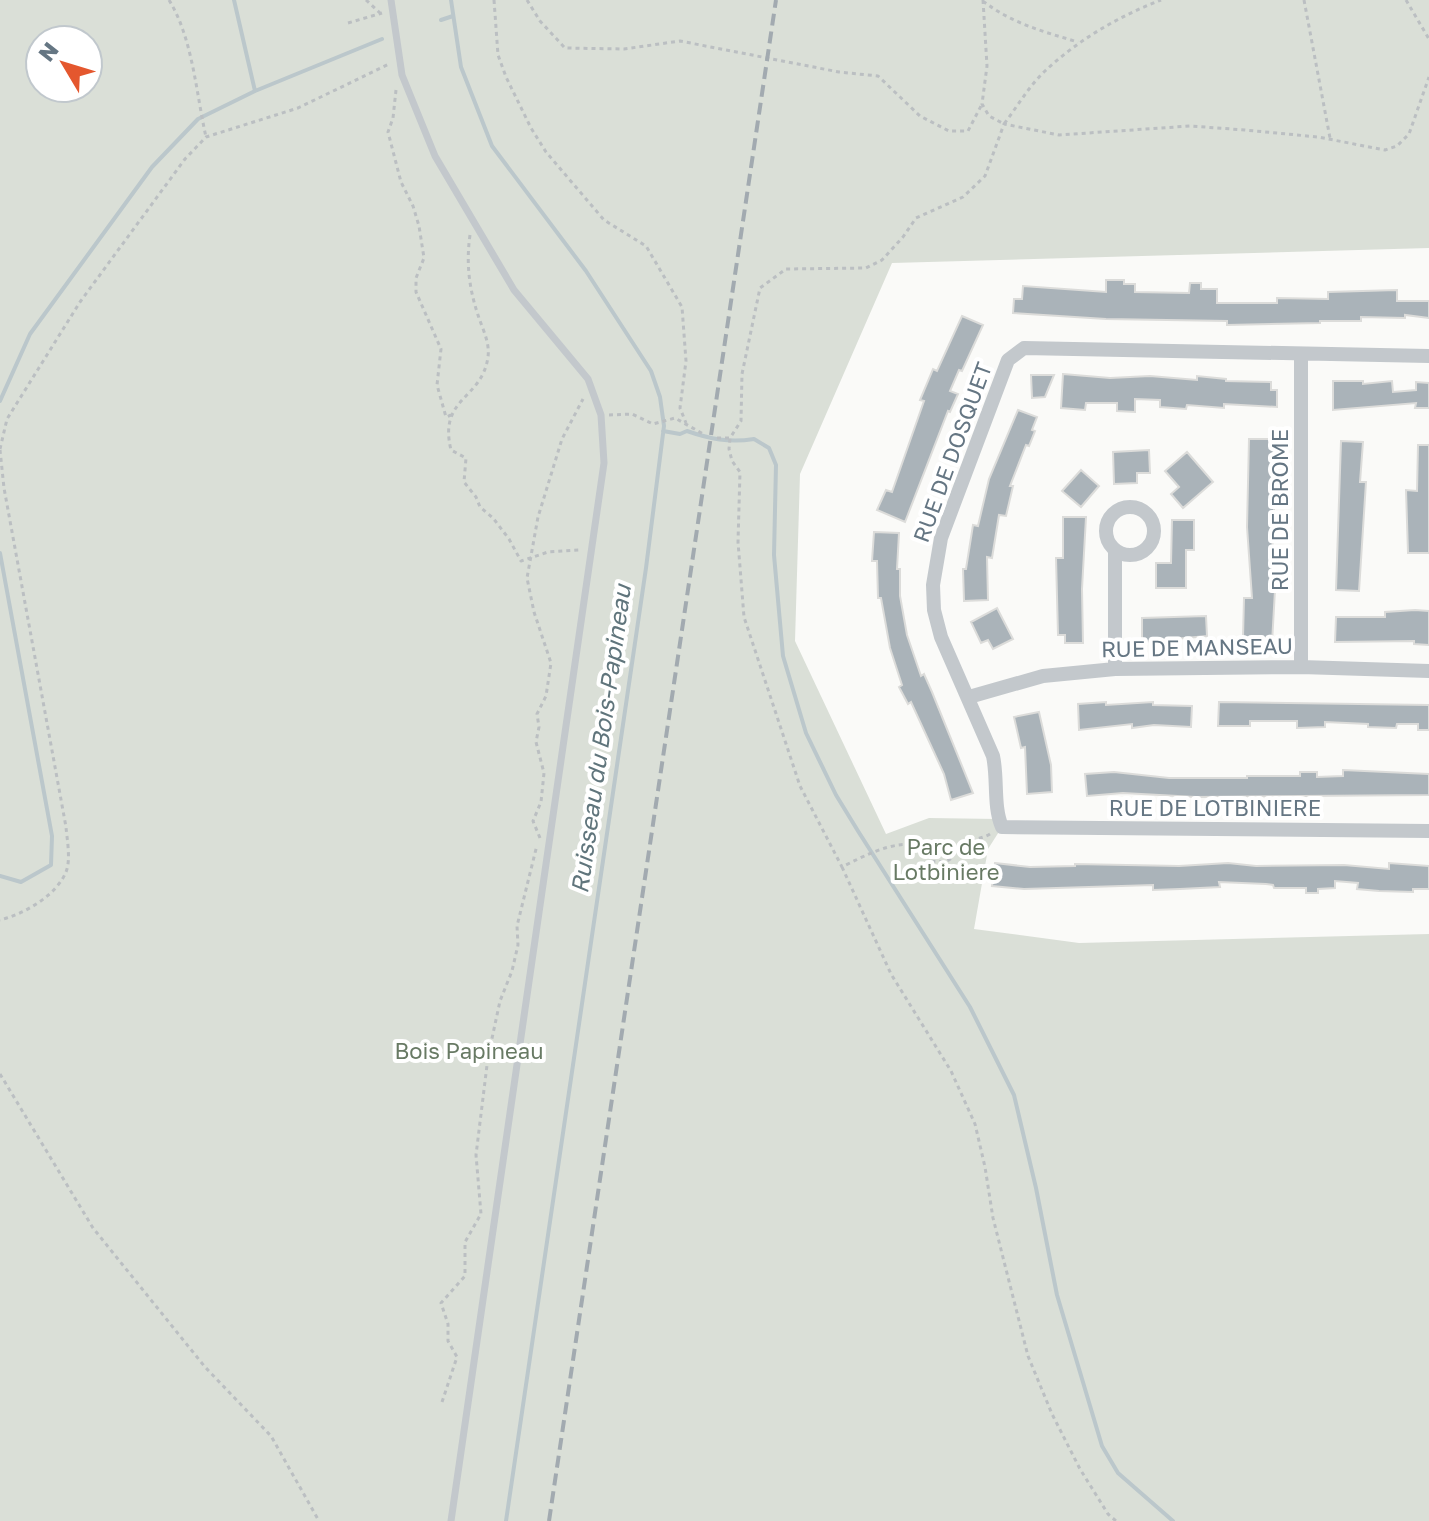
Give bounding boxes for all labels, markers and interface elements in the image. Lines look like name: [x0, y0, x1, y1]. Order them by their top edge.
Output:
north arrow: [24, 24, 104, 104]
text: N: [32, 36, 64, 66]
street label: RUE DE DOSQUET: [907, 358, 997, 546]
street label: RUE DE BROME: [1266, 429, 1293, 591]
water label: Ruisseau du Bois-Papineau: [564, 581, 636, 895]
street label: RUE DE MANSEAU: [1101, 632, 1293, 662]
street label: RUE DE LOTBINIERE: [1109, 794, 1321, 821]
park label: Parc de Lotbiniere: [892, 833, 1000, 885]
park label: Bois Papineau: [394, 1037, 544, 1064]

